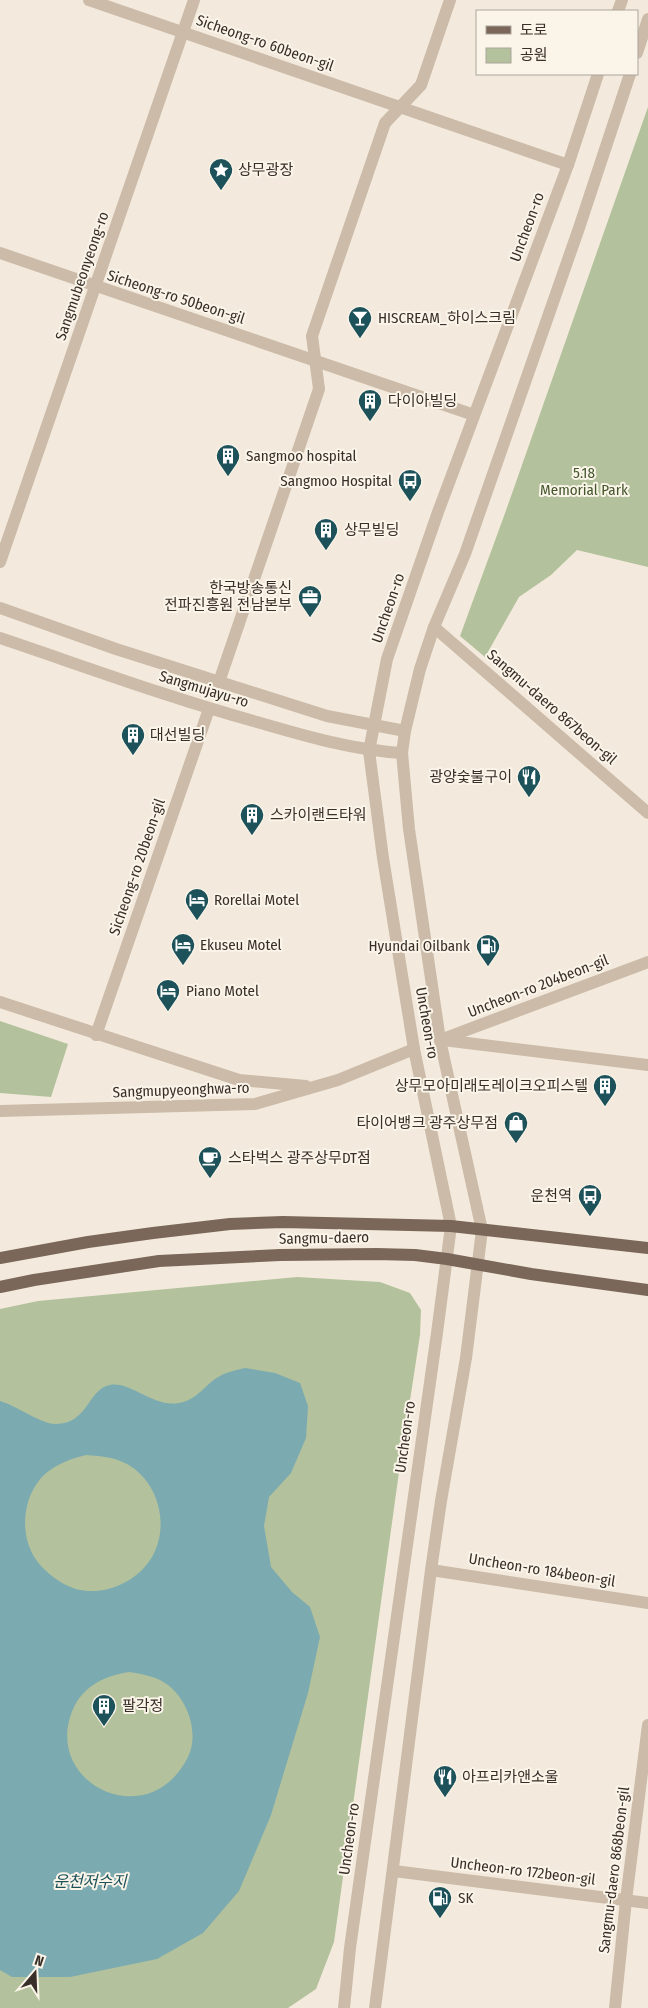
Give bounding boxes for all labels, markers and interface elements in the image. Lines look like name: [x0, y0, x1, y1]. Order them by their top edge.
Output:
legend: [476, 10, 638, 75]
street label: Sicheong-ro 60beon-gil: [194, 11, 336, 75]
text: 도로: [520, 21, 548, 39]
text: 공원: [520, 46, 548, 64]
place icon: 상무광장: [208, 157, 234, 191]
place label: 상무광장: [238, 161, 293, 179]
street label: Uncheon-ro: [506, 190, 548, 264]
street label: Sangmubeonyeong-ro: [51, 209, 113, 343]
street label: Sicheong-ro 50beon-gil: [105, 266, 247, 328]
bar icon: HISCREAM_하이스크림: [347, 305, 373, 339]
place label: HISCREAM_하이스크림: [378, 309, 516, 327]
building icon: 다이아빌딩: [357, 388, 383, 422]
place label: 다이아빌딩: [388, 392, 457, 410]
building icon: Sangmoo hospital: [215, 443, 241, 477]
place label: Sangmoo hospital: [246, 447, 357, 465]
park label: 5.18 Memorial Park: [540, 464, 628, 499]
bus stop icon: Sangmoo Hospital: [397, 468, 423, 502]
place label: Sangmoo Hospital: [280, 472, 392, 490]
building icon: 상무빌딩: [313, 517, 339, 551]
place label: 상무빌딩: [344, 521, 399, 539]
street label: Uncheon-ro: [368, 571, 408, 645]
place label: 한국방송통신 전파진흥원 전남본부: [164, 579, 292, 614]
office icon: 한국방송통신 전파진흥원 전남본부: [297, 584, 323, 618]
street label: Sangmu-daero 867beon-gil: [483, 646, 621, 768]
street label: Sangmujayu-ro: [157, 667, 251, 711]
building icon: 대선빌딩: [120, 722, 146, 756]
place label: 대선빌딩: [150, 726, 205, 744]
restaurant icon: 광양숯불구이: [516, 764, 542, 798]
place label: 광양숯불구이: [429, 768, 512, 786]
street label: Sicheong-ro 20beon-gil: [105, 796, 169, 938]
building icon: 스카이랜드타워: [239, 802, 265, 836]
place label: 스카이랜드타워: [270, 806, 367, 824]
hotel icon: Rorellai Motel: [184, 887, 210, 921]
place label: Rorellai Motel: [214, 891, 299, 909]
hotel icon: Ekuseu Motel: [170, 932, 196, 966]
fuel station icon: Hyundai Oilbank: [475, 933, 501, 967]
place label: Ekuseu Motel: [200, 936, 282, 954]
place label: Hyundai Oilbank: [369, 937, 470, 955]
street label: Uncheon-ro 204beon-gil: [465, 951, 611, 1021]
hotel icon: Piano Motel: [155, 978, 181, 1012]
place label: Piano Motel: [186, 982, 259, 1000]
street label: Uncheon-ro: [412, 986, 442, 1060]
building icon: 상무모아미래도레이크오피스텔: [592, 1073, 618, 1107]
place label: 상무모아미래도레이크오피스텔: [395, 1077, 588, 1095]
street label: Sangmupyeonghwa-ro: [112, 1079, 250, 1101]
shop icon: 타이어뱅크 광주상무점: [503, 1110, 529, 1144]
place label: 타이어뱅크 광주상무점: [356, 1114, 498, 1132]
cafe icon: 스타벅스 광주상무DT점: [197, 1145, 223, 1179]
place label: 스타벅스 광주상무DT점: [228, 1149, 371, 1167]
bus stop icon: 운천역: [577, 1183, 603, 1217]
place label: 운천역: [531, 1187, 572, 1205]
street label: Sangmu-daero: [279, 1228, 369, 1248]
street label: Uncheon-ro: [391, 1400, 419, 1474]
street label: Uncheon-ro 184beon-gil: [467, 1550, 617, 1590]
building icon: 팔각정: [91, 1693, 117, 1727]
place label: 팔각정: [122, 1697, 163, 1715]
restaurant icon: 아프리카앤소울: [432, 1764, 458, 1798]
place label: 아프리카앤소울: [462, 1768, 559, 1786]
street label: Sangmu-daero 868beon-gil: [595, 1786, 633, 1954]
street label: Uncheon-ro: [335, 1802, 363, 1876]
street label: Uncheon-ro 172beon-gil: [449, 1853, 597, 1889]
water label: 운천저수지: [53, 1872, 128, 1891]
fuel station icon: SK: [427, 1885, 453, 1919]
place label: SK: [458, 1889, 473, 1907]
north arrow: [10, 1948, 60, 1998]
text: N: [32, 1952, 46, 1971]

